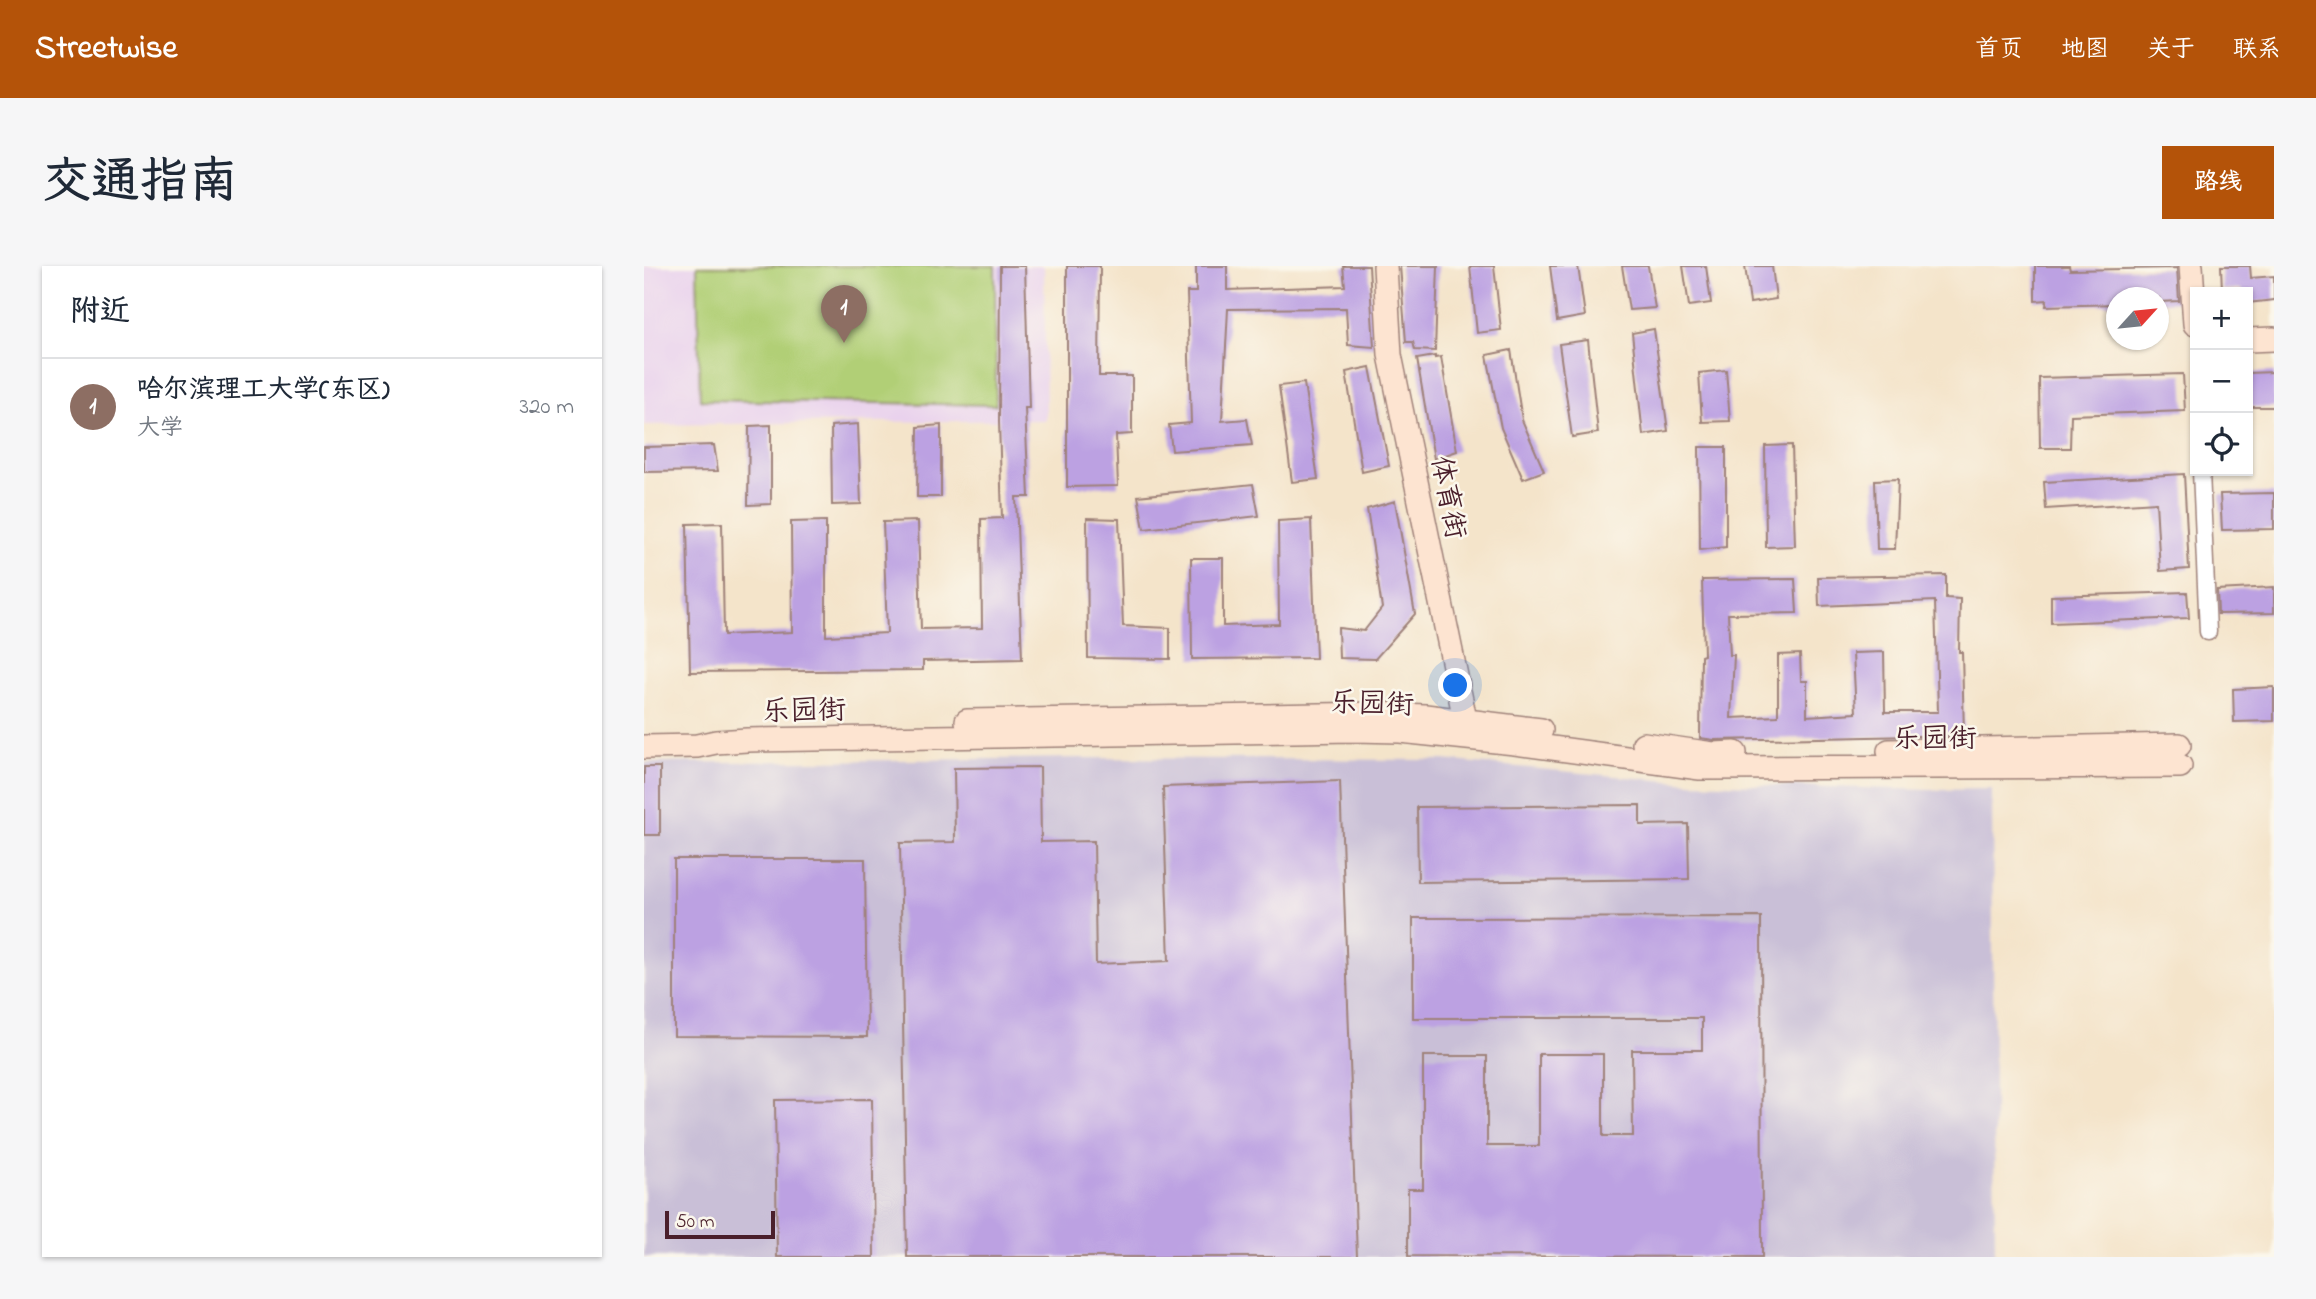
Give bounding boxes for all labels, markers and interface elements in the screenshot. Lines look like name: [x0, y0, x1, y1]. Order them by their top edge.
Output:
text: Streetwise: [35, 25, 177, 73]
text: 首页: [1975, 33, 2023, 68]
text: 地图: [2061, 33, 2109, 68]
text: 关于: [2147, 33, 2195, 68]
text: 联系: [2233, 33, 2281, 68]
button: 路线: [2162, 146, 2274, 219]
text: 交通指南: [42, 148, 238, 220]
pin: 1: [821, 285, 867, 343]
north arrow: [2106, 287, 2169, 350]
map controls: [2190, 287, 2253, 476]
button: +: [2190, 287, 2253, 350]
text: 附近: [70, 291, 130, 335]
button: −: [2190, 350, 2253, 413]
text: 哈尔滨理工大学(东区): [137, 372, 390, 410]
text: 1: [89, 391, 97, 424]
text: 320 m: [520, 391, 574, 424]
text: 大学: [137, 412, 183, 445]
button: locate: [2190, 413, 2253, 476]
street label: 体育街: [1418, 453, 1475, 543]
your location: [1438, 668, 1472, 702]
street label: 乐园街: [1329, 684, 1415, 727]
street label: 乐园街: [762, 691, 846, 734]
street label: 乐园街: [1893, 720, 1977, 761]
scale bar: [665, 1208, 775, 1240]
text: 50 m: [676, 1209, 715, 1236]

